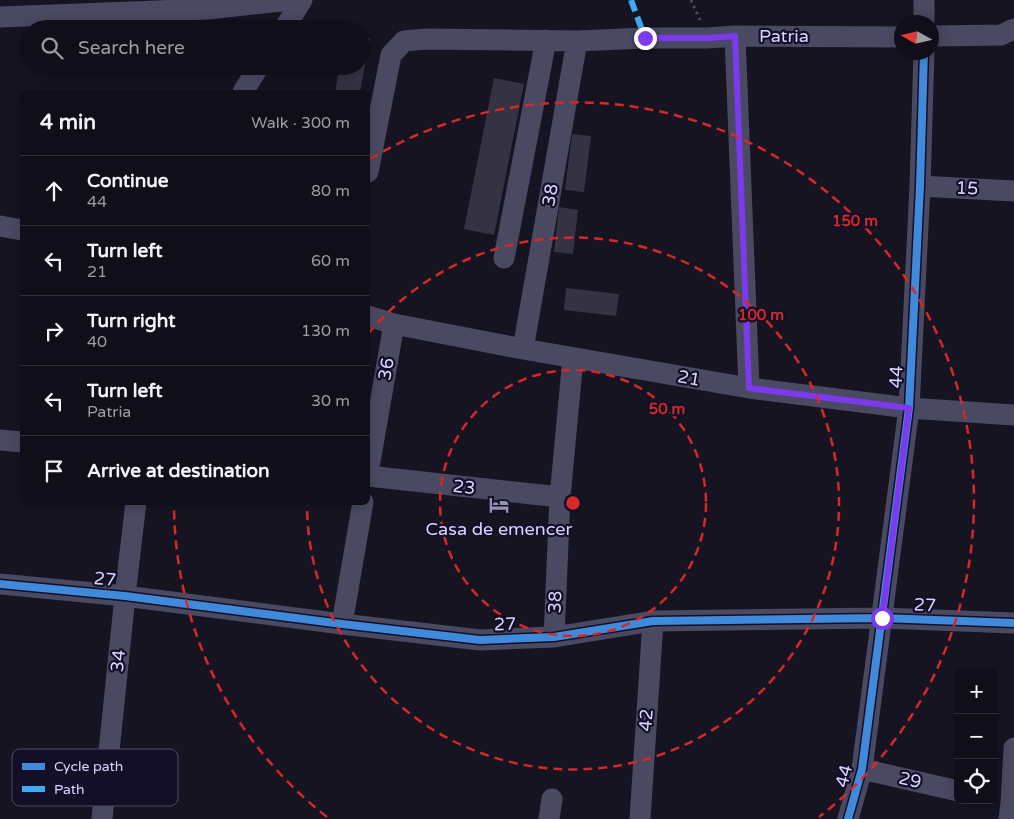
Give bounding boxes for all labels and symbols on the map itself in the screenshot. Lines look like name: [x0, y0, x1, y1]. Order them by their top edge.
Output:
north arrow: [894, 15, 939, 60]
street label: Patria: [759, 25, 809, 47]
route end: [634, 27, 657, 50]
street label: 15: [955, 176, 979, 200]
street label: 38: [537, 182, 563, 208]
text: 150 m: [832, 212, 878, 230]
text: 100 m: [738, 306, 784, 324]
street label: 36: [373, 356, 399, 382]
street label: 21: [676, 365, 702, 391]
street label: 44: [884, 365, 908, 389]
text: 50 m: [649, 400, 685, 418]
street label: 23: [452, 475, 476, 499]
hotel icon: Casa de emencer: [488, 494, 510, 516]
centre of rings: [564, 494, 582, 512]
place label: Casa de emencer: [426, 518, 572, 540]
street label: 27: [93, 567, 117, 591]
street label: 38: [544, 590, 566, 614]
street label: 27: [913, 594, 937, 616]
route start: [871, 607, 894, 630]
street label: 27: [493, 613, 517, 635]
street label: 34: [106, 649, 130, 673]
street label: 42: [634, 708, 658, 732]
legend: [12, 749, 178, 806]
text: Cycle path: [54, 758, 123, 775]
street label: 44: [831, 762, 857, 790]
street label: 29: [897, 767, 923, 793]
text: Path: [54, 781, 85, 798]

